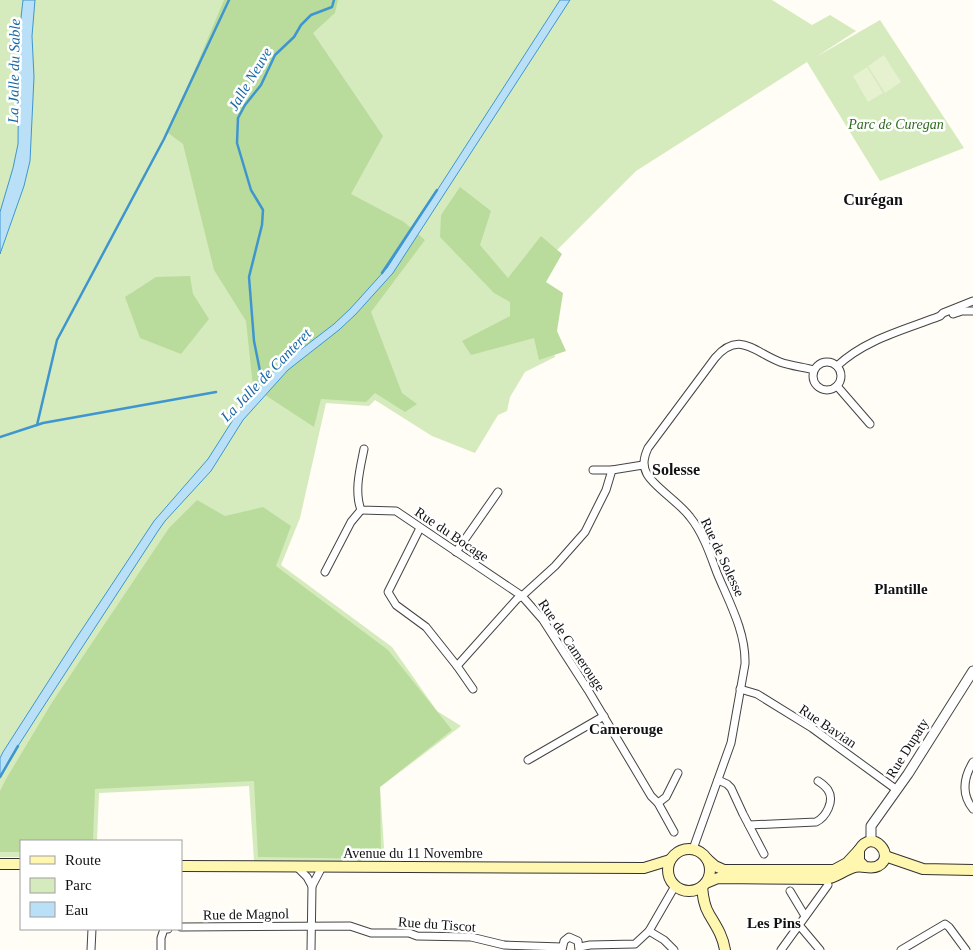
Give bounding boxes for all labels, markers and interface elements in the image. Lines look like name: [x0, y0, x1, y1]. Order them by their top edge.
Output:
water label: La Jalle du Sable: [5, 18, 23, 124]
water label: Jalle Neuve: [225, 44, 275, 113]
park label: Parc de Curegan: [847, 117, 944, 132]
district label: Curégan: [843, 191, 903, 209]
water label: La Jalle de Canteret: [217, 325, 315, 425]
district label: Solesse: [652, 461, 700, 478]
street label: Rue du Bocage: [412, 504, 491, 565]
street label: Rue de Solesse: [698, 516, 747, 599]
district label: Plantille: [874, 581, 928, 597]
street label: Rue de Camerouge: [535, 597, 608, 694]
street label: Rue Bavian: [796, 702, 859, 751]
street label: Rue Dupaty: [883, 716, 932, 781]
district label: Camerouge: [589, 721, 663, 737]
legend: [20, 840, 182, 930]
street label: Avenue du 11 Novembre: [343, 846, 483, 861]
text: Route: [65, 852, 101, 868]
text: Parc: [65, 877, 92, 893]
text: Eau: [65, 902, 89, 918]
street label: Rue de Magnol: [203, 906, 289, 923]
street label: Rue du Tiscot: [398, 914, 476, 935]
district label: Les Pins: [747, 915, 801, 931]

